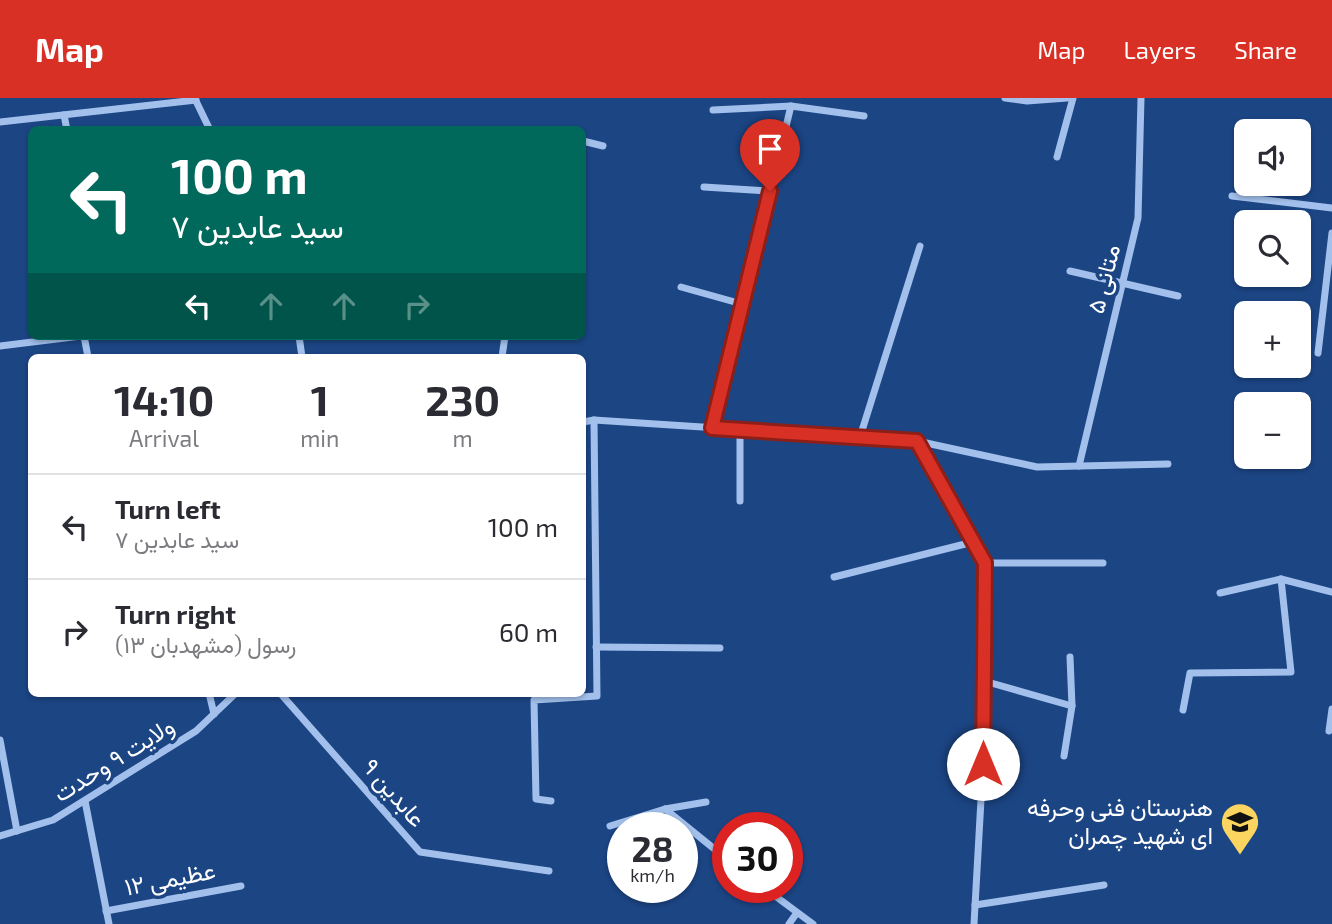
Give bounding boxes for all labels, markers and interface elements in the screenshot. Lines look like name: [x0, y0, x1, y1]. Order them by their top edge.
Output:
text: Map: [35, 29, 104, 69]
text: Map: [1037, 35, 1085, 64]
text: Layers: [1123, 35, 1196, 64]
text: Share: [1234, 35, 1297, 64]
pin: [740, 119, 800, 191]
map controls: [1234, 119, 1311, 469]
button: sound: [1234, 119, 1311, 196]
icon: arrive: [751, 130, 789, 168]
text: 100 m: [171, 145, 308, 204]
icon: left: [56, 154, 147, 245]
text: سید عابدین ۷: [171, 206, 344, 244]
button: search: [1234, 210, 1311, 287]
street label: متانی ۵: [1080, 241, 1126, 316]
icon: left: [179, 287, 217, 325]
icon: ahead: [252, 287, 290, 325]
icon: ahead: [325, 287, 363, 325]
icon: right: [398, 287, 436, 325]
button: +: [1234, 301, 1311, 378]
text: 14:10: [114, 374, 214, 424]
text: 1: [311, 374, 329, 424]
text: 230: [425, 374, 500, 424]
button: −: [1234, 392, 1311, 469]
text: Arrival: [129, 424, 199, 452]
text: min: [300, 424, 339, 452]
text: m: [453, 424, 473, 452]
text: Turn left: [115, 493, 221, 524]
icon: left: [56, 508, 94, 546]
text: 100 m: [488, 511, 558, 542]
text: سید عابدین ۷: [115, 525, 239, 553]
text: Turn right: [115, 598, 236, 629]
icon: right: [56, 613, 94, 651]
text: 60 m: [499, 616, 558, 647]
text: رسول (مشهدبان ۱۳): [115, 630, 296, 658]
street label: ولایت ۹ وحدت: [47, 710, 180, 809]
position arrow: [946, 727, 1020, 801]
street label: عابدین ۹: [357, 752, 433, 833]
place label: هنرستان فنی وحرفه ای شهید چمران: [1027, 792, 1213, 852]
school or university icon: هنرستان فنی وحرفه ای شهید چمران: [1219, 801, 1261, 856]
speed limit sign: 30: [712, 812, 803, 903]
text: 28: [631, 827, 674, 869]
street label: عظیمی ۱۲: [122, 855, 218, 902]
text: km/h: [630, 864, 675, 886]

